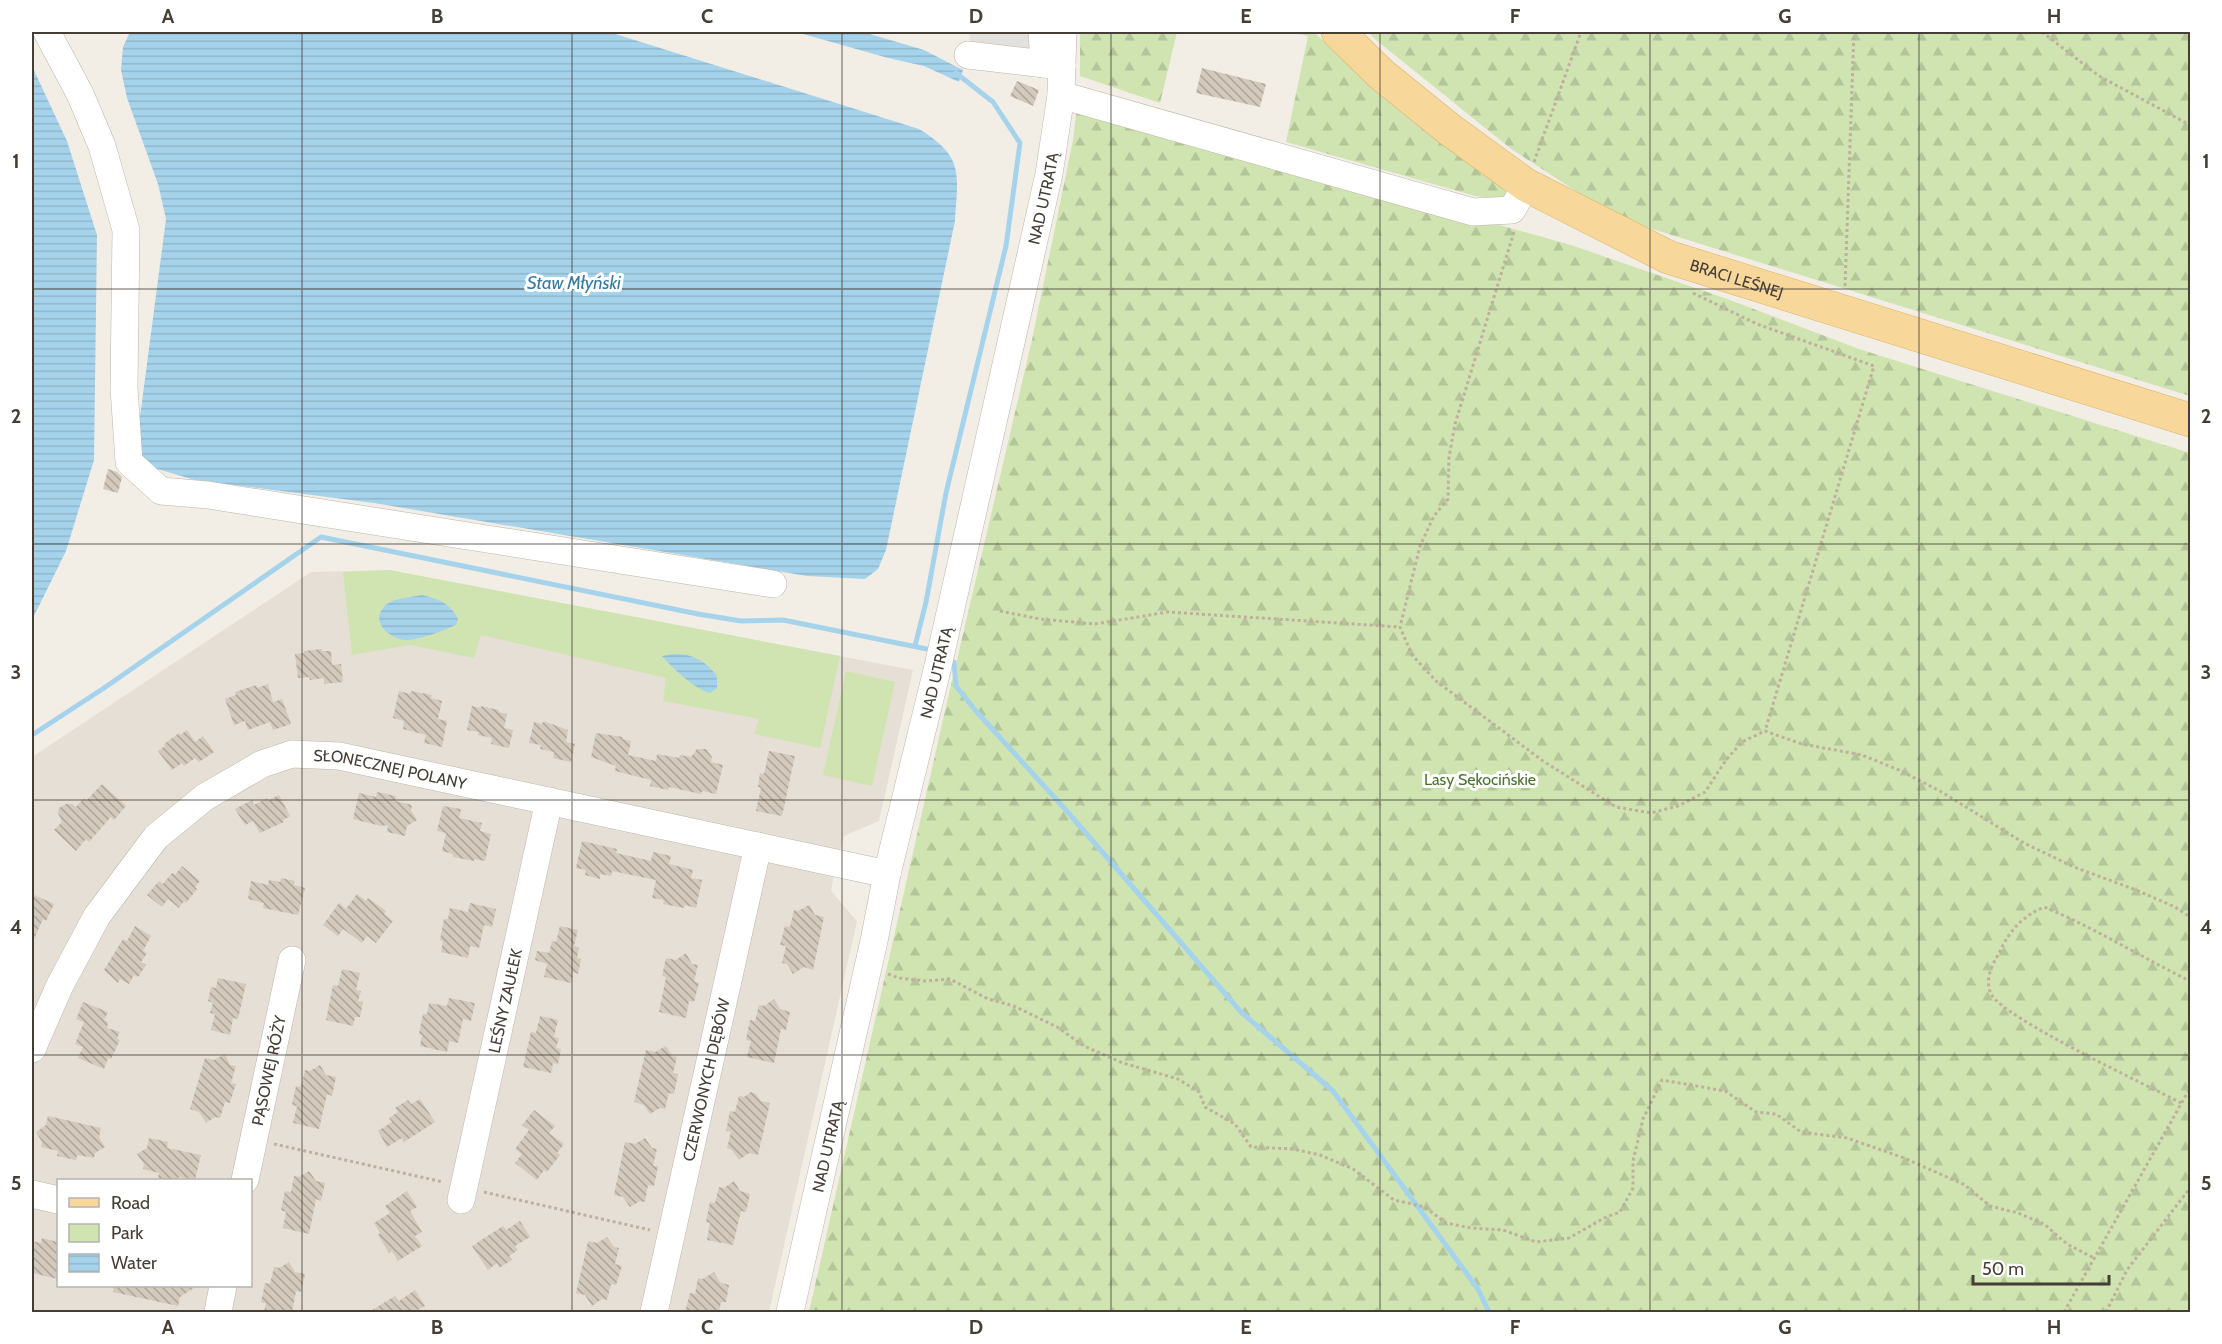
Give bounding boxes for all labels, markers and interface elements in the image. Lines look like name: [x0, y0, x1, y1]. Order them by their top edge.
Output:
text: A: [162, 4, 175, 28]
text: B: [431, 4, 443, 28]
text: C: [701, 4, 713, 28]
text: D: [969, 4, 983, 28]
text: E: [1240, 4, 1252, 28]
text: F: [1510, 4, 1521, 28]
text: G: [1778, 4, 1792, 28]
text: H: [2047, 4, 2061, 28]
text: 1: [12, 149, 20, 173]
text: 1: [2202, 149, 2210, 173]
street label: NAD UTRATĄ: [1024, 150, 1062, 246]
street label: BRACI LEŚNEJ: [1688, 255, 1786, 302]
water label: Staw Młyński: [527, 272, 622, 294]
text: 2: [11, 404, 21, 428]
text: 2: [2201, 404, 2211, 428]
street label: NAD UTRATĄ: [916, 624, 956, 720]
text: 3: [11, 660, 21, 684]
text: 3: [2201, 660, 2211, 684]
street label: SŁONECZNEJ POLANY: [313, 745, 469, 793]
park label: Lasy Sękocińskie: [1424, 770, 1536, 789]
text: 4: [10, 915, 22, 939]
text: 4: [2200, 915, 2212, 939]
street label: LEŚNY ZAUŁEK: [484, 947, 526, 1055]
street label: CZERWONYCH DĘBÓW: [678, 995, 733, 1163]
street label: PĄSOWEJ RÓŻY: [247, 1013, 290, 1127]
street label: NAD UTRATĄ: [808, 1097, 847, 1194]
text: 5: [11, 1171, 21, 1195]
text: 5: [2201, 1171, 2211, 1195]
legend: [57, 1179, 252, 1287]
text: Road: [111, 1192, 150, 1214]
text: Park: [111, 1222, 144, 1244]
scale bar: [1973, 1248, 2110, 1286]
text: Water: [111, 1252, 157, 1274]
text: 50 m: [1982, 1258, 2024, 1280]
text: A: [162, 1315, 175, 1339]
text: B: [431, 1315, 443, 1339]
text: C: [701, 1315, 713, 1339]
text: D: [969, 1315, 983, 1339]
text: E: [1240, 1315, 1252, 1339]
text: F: [1510, 1315, 1521, 1339]
text: G: [1778, 1315, 1792, 1339]
text: H: [2047, 1315, 2061, 1339]

